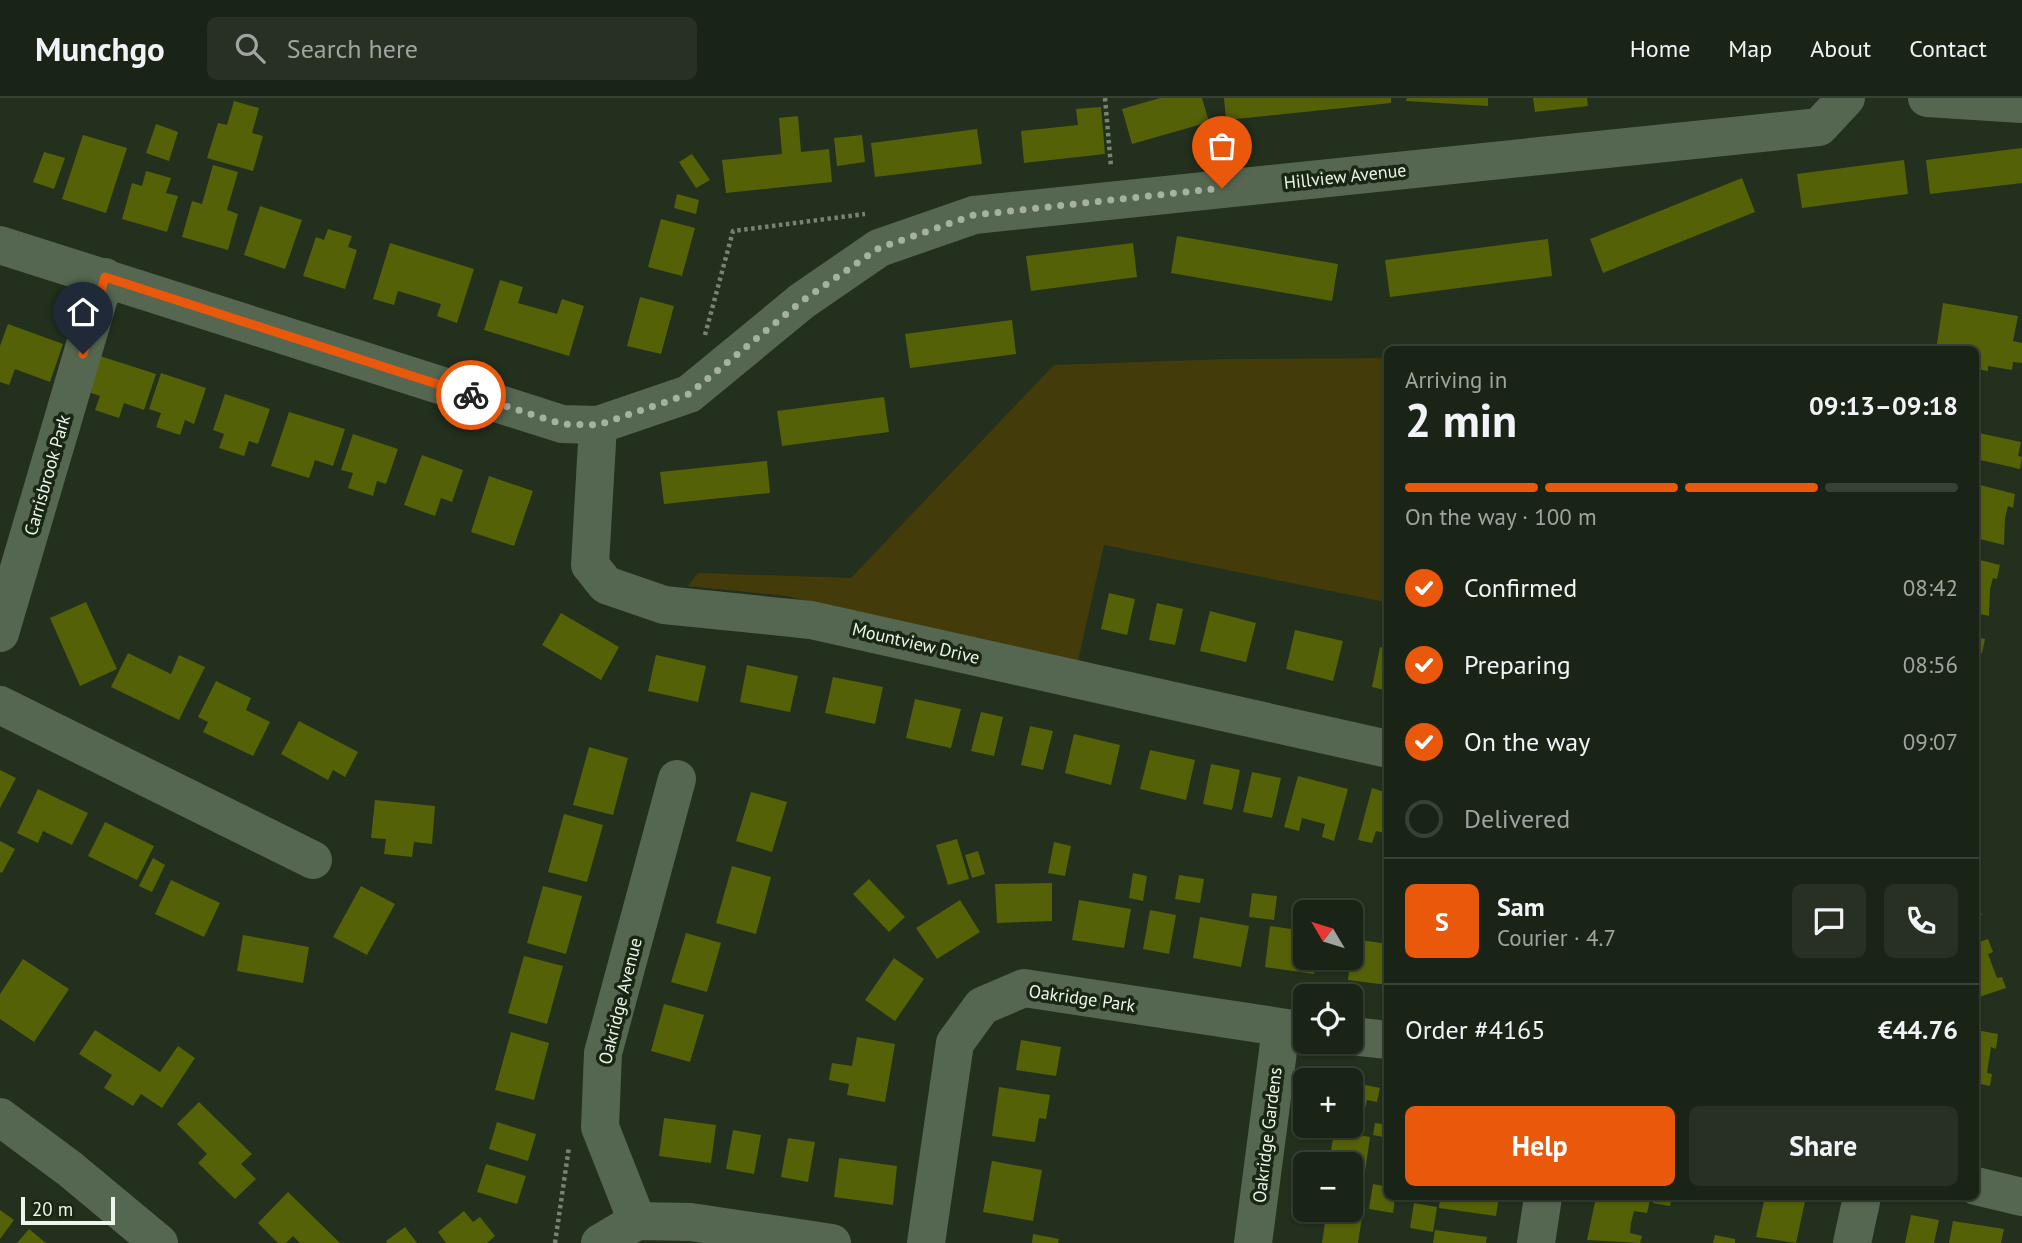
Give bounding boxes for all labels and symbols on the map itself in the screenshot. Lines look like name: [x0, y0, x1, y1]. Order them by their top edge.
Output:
pin: [1192, 116, 1252, 188]
street label: Hillview Avenue: [1283, 158, 1407, 194]
pin: [53, 282, 113, 354]
courier: [436, 360, 506, 430]
street label: Carrisbrook Park: [19, 412, 75, 538]
street label: Mountview Drive: [850, 617, 982, 669]
north arrow: [1293, 900, 1363, 970]
street label: Oakridge Avenue: [593, 935, 647, 1067]
street label: Oakridge Park: [1027, 979, 1137, 1017]
street label: Oakridge Gardens: [1247, 1066, 1287, 1204]
scale bar: [21, 1194, 116, 1226]

